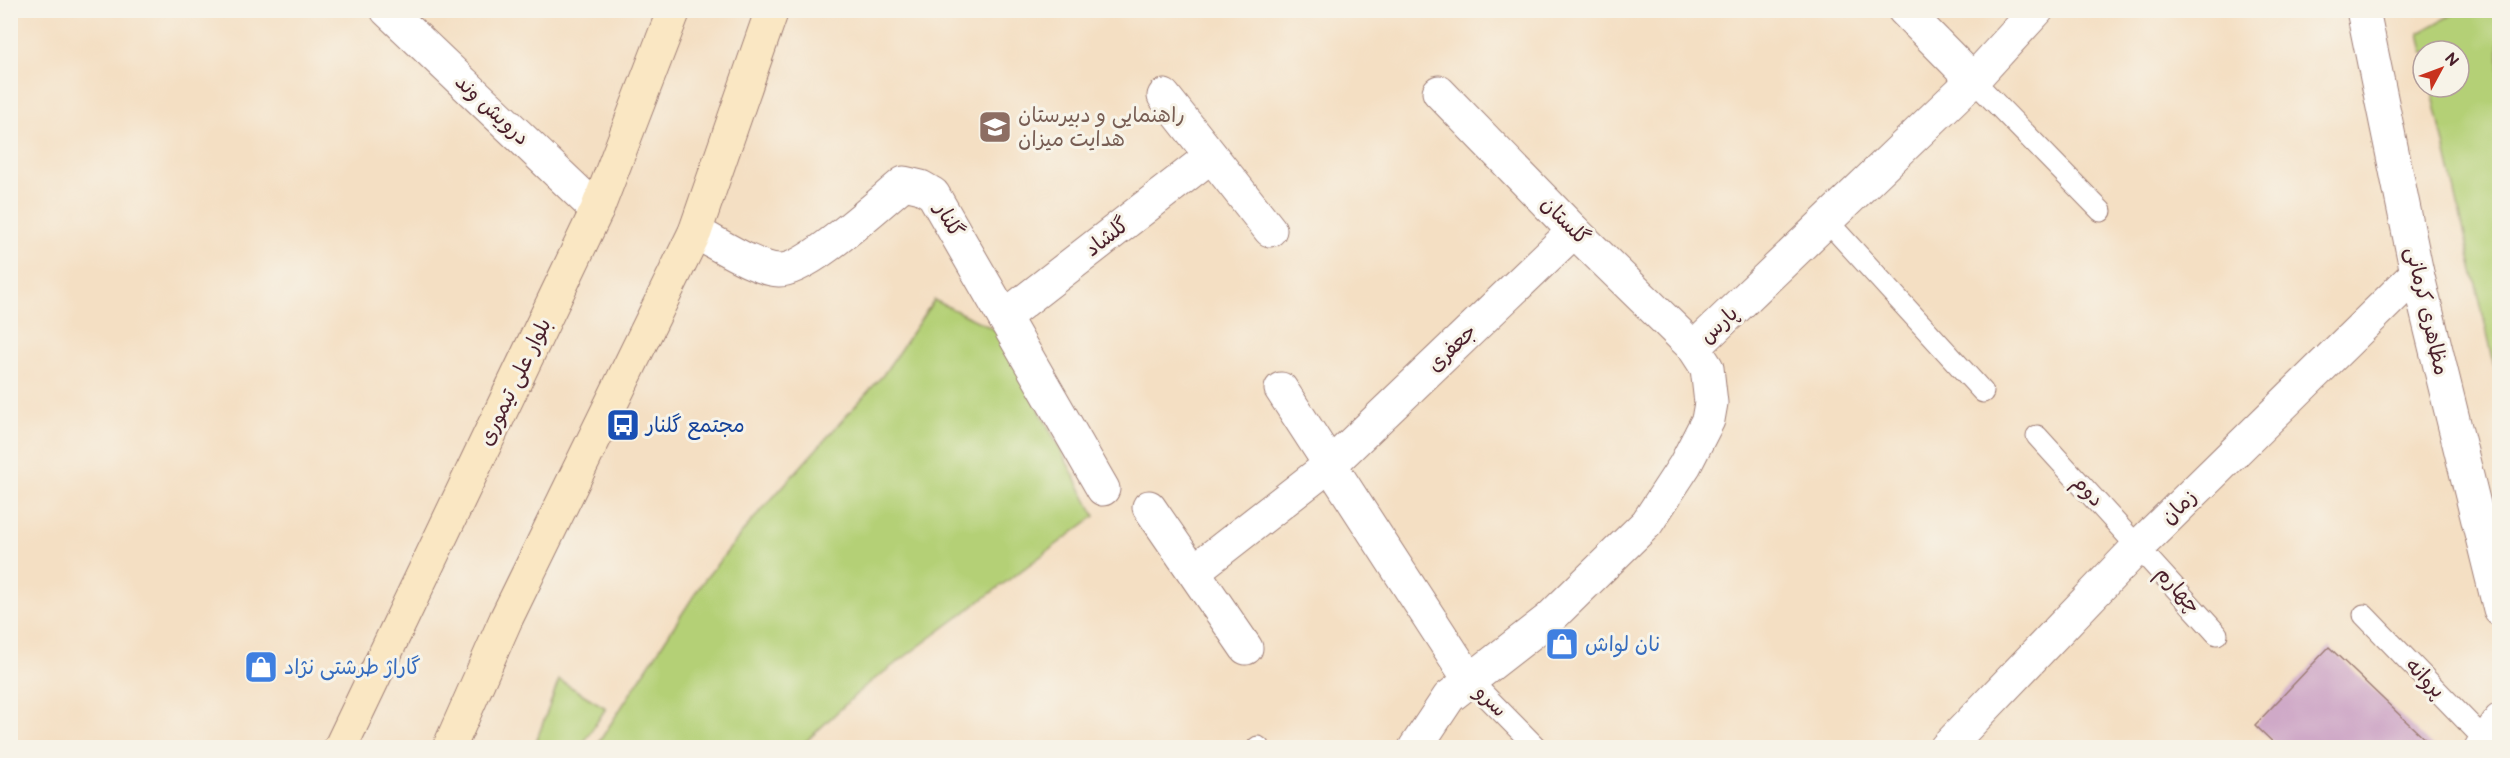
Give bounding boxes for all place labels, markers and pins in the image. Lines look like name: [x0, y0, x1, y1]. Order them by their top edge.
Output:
place label: راهنمایی و دبیرستان هدایت میزان: [1018, 103, 1185, 152]
school or university icon: راهنمایی و دبیرستان هدایت میزان: [977, 109, 1013, 145]
bus stop icon: مجتمع گلنار: [605, 407, 641, 443]
place label: مجتمع گلنار: [644, 413, 745, 440]
shop icon: نان لواش: [1544, 626, 1580, 662]
place label: نان لواش: [1585, 632, 1660, 658]
shop icon: گاراژ طرشتی نژاد: [243, 649, 279, 685]
place label: گاراژ طرشتی نژاد: [284, 655, 421, 681]

